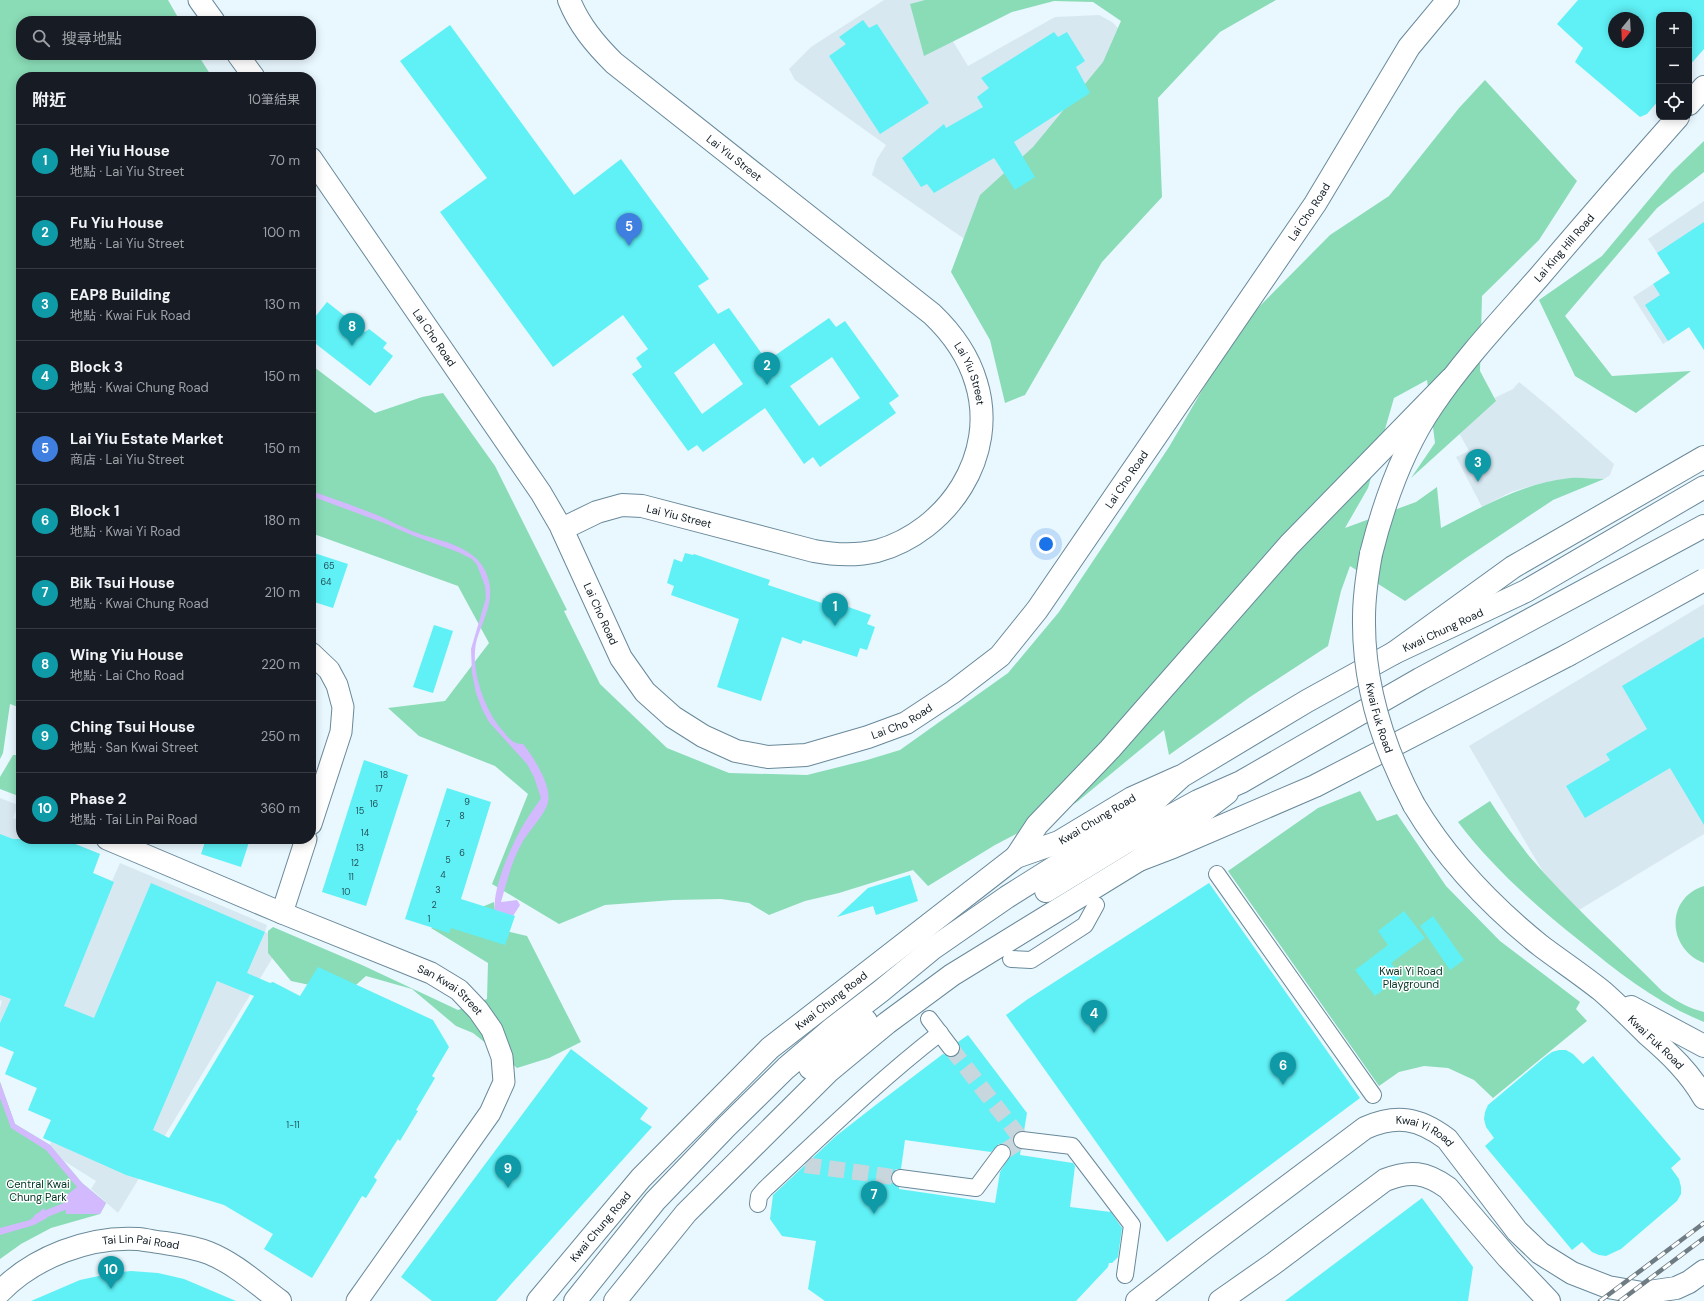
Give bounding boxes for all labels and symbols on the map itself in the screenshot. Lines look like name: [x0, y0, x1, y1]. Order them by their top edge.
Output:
north arrow: [1608, 12, 1644, 48]
street label: Lai Yiu Street: [704, 132, 765, 184]
street label: Lai Cho Road: [1285, 180, 1333, 244]
street label: Lai King Hill Road: [1531, 211, 1597, 285]
pin: 5: [616, 213, 642, 246]
street label: Lai Cho Road: [410, 306, 459, 369]
pin: 8: [339, 313, 365, 346]
street label: Lai Yiu Street: [951, 339, 988, 406]
pin: 2: [754, 352, 780, 385]
street label: Lai Cho Road: [1102, 448, 1151, 511]
pin: 3: [1465, 449, 1491, 482]
street label: Lai Yiu Street: [645, 501, 713, 531]
your location: [1036, 534, 1056, 554]
house number: 65: [324, 560, 334, 572]
house number: 64: [320, 576, 332, 588]
street label: Lai Cho Road: [581, 581, 621, 647]
pin: 1: [822, 593, 848, 626]
street label: Kwai Chung Road: [1400, 605, 1486, 655]
street label: Kwai Fuk Road: [1363, 682, 1396, 755]
street label: Lai Cho Road: [869, 700, 935, 742]
house number: 18: [380, 769, 388, 781]
house number: 17: [375, 783, 383, 795]
street label: Kwai Chung Road: [1056, 790, 1138, 848]
house number: 9: [464, 796, 470, 808]
house number: 16: [370, 798, 379, 810]
house number: 15: [356, 805, 364, 817]
house number: 8: [459, 810, 465, 822]
house number: 7: [446, 818, 451, 830]
house number: 14: [361, 827, 370, 839]
house number: 13: [356, 842, 364, 854]
house number: 6: [459, 847, 465, 859]
house number: 5: [445, 854, 451, 866]
house number: 12: [351, 857, 359, 869]
house number: 4: [440, 869, 446, 881]
house number: 11: [348, 871, 354, 883]
house number: 3: [435, 884, 441, 896]
house number: 10: [342, 886, 350, 898]
house number: 2: [431, 899, 437, 911]
house number: 1: [428, 913, 431, 925]
street label: San Kwai Street: [415, 961, 486, 1018]
park label: Kwai Yi Road Playground: [1379, 964, 1443, 991]
street label: Kwai Chung Road: [792, 968, 870, 1033]
pin: 4: [1081, 1000, 1107, 1033]
street label: Kwai Fuk Road: [1625, 1012, 1687, 1072]
pin: 6: [1270, 1052, 1296, 1085]
street label: Kwai Yi Road: [1396, 1113, 1457, 1149]
house number: 1-11: [286, 1119, 300, 1131]
pin: 9: [495, 1155, 521, 1188]
park label: Central Kwai Chung Park: [6, 1177, 70, 1204]
pin: 7: [861, 1181, 887, 1214]
street label: Kwai Chung Road: [567, 1189, 634, 1265]
street label: Tai Lin Pai Road: [101, 1232, 180, 1252]
pin: 10: [98, 1256, 124, 1289]

